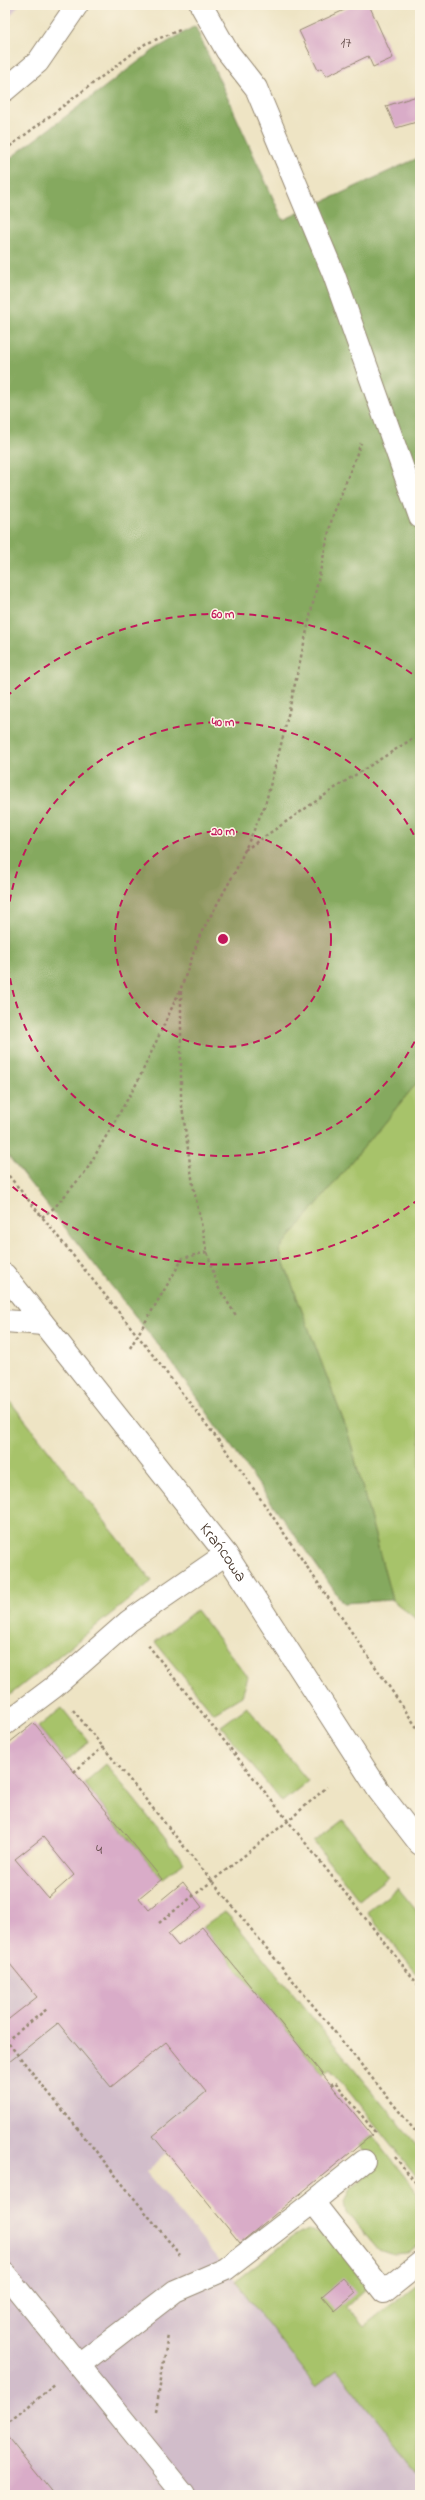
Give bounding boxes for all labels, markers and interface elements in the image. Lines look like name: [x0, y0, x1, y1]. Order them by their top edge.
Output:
house number: 17: [341, 32, 351, 54]
text: 60 m: [211, 606, 235, 624]
text: 40 m: [211, 714, 235, 732]
text: 20 m: [210, 823, 235, 841]
centre of rings: [216, 932, 230, 946]
street label: Krańcowa: [193, 1517, 253, 1587]
house number: 4: [96, 1839, 102, 1861]

